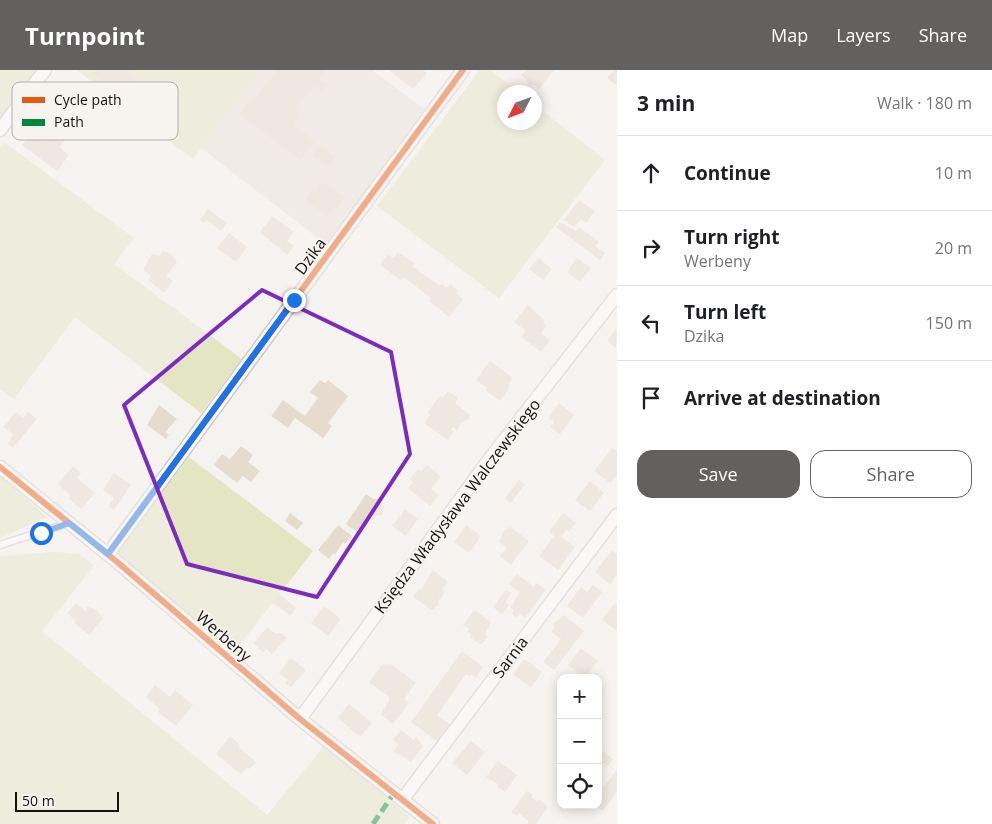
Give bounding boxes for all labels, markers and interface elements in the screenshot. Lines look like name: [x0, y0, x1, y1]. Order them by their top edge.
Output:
text: Turnpoint: [25, 19, 145, 52]
text: Map: [771, 23, 808, 47]
text: Layers: [836, 23, 891, 47]
text: Share: [919, 23, 967, 47]
legend: [12, 82, 178, 140]
north arrow: [497, 85, 542, 130]
text: 3 min: [637, 89, 695, 117]
text: Cycle path: [54, 90, 122, 109]
text: Walk · 180 m: [877, 92, 972, 114]
text: Path: [54, 112, 84, 131]
icon: ahead: [637, 159, 665, 187]
text: Continue: [684, 160, 771, 186]
text: 10 m: [935, 162, 972, 184]
text: Turn right: [684, 224, 779, 250]
street label: Dzika: [289, 233, 331, 279]
icon: right: [637, 234, 665, 262]
text: 20 m: [935, 237, 972, 259]
text: Werbeny: [684, 250, 751, 272]
route end: [283, 289, 306, 312]
text: Turn left: [684, 299, 766, 325]
icon: left: [637, 309, 665, 337]
text: 150 m: [926, 312, 972, 334]
text: Dzika: [684, 325, 724, 347]
icon: arrive: [637, 384, 665, 412]
text: Arrive at destination: [684, 385, 881, 411]
street label: Księdza Władysława Walczewskiego: [369, 394, 545, 618]
button: Save: [637, 450, 800, 498]
button: Share: [810, 450, 972, 498]
route start: [30, 522, 53, 545]
street label: Werbeny: [192, 606, 257, 667]
street label: Sarnia: [487, 632, 533, 682]
map controls: [557, 674, 602, 809]
button: +: [557, 674, 602, 719]
button: −: [557, 719, 602, 764]
button: locate: [557, 764, 602, 809]
scale bar: [15, 789, 119, 812]
text: 50 m: [22, 791, 55, 810]

